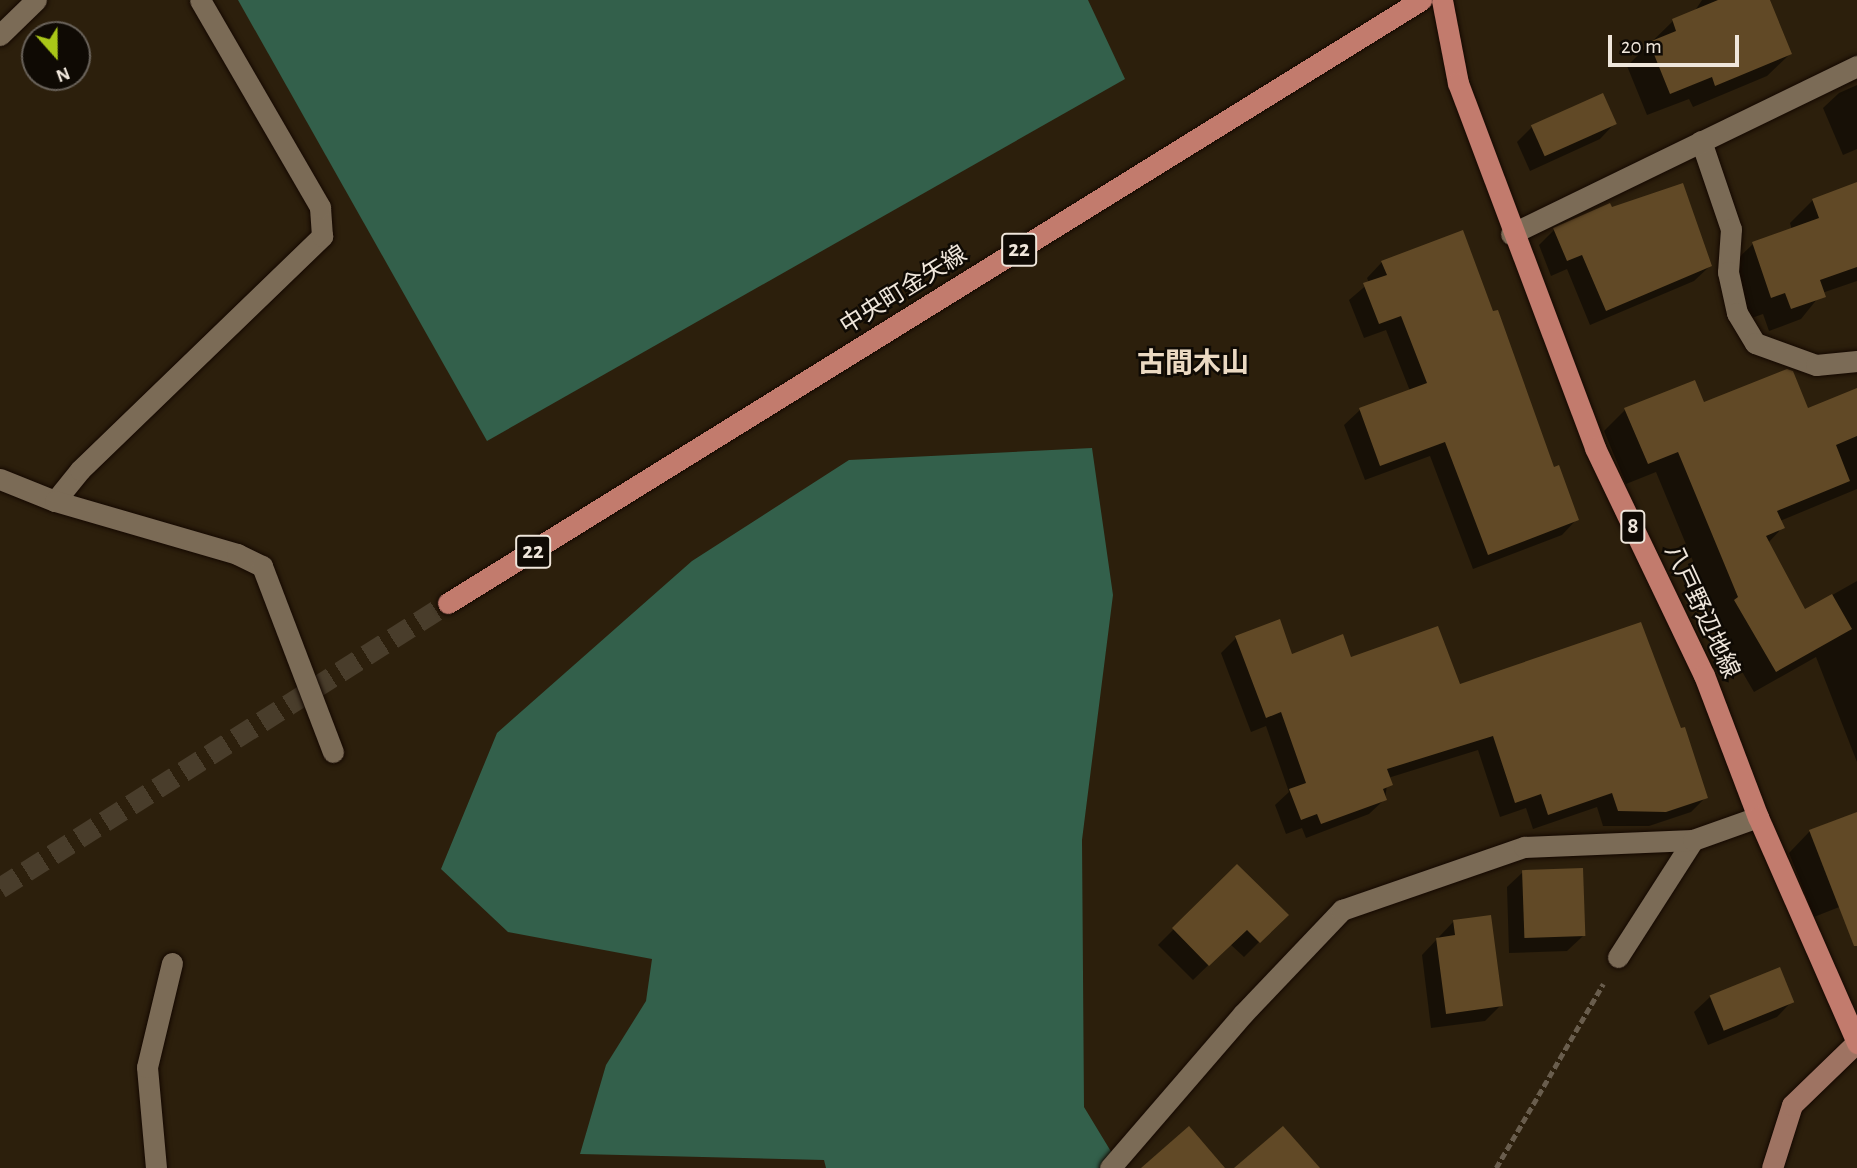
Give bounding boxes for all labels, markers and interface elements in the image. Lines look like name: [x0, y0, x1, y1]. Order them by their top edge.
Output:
north arrow: [21, 21, 91, 91]
scale bar: [1612, 21, 1743, 65]
text: 20 m: [1621, 36, 1662, 57]
text: N: [53, 63, 73, 85]
road number: 22: [1000, 230, 1038, 270]
street label: 中央町金矢線: [835, 241, 973, 341]
district label: 古間木山: [1137, 347, 1249, 381]
road number: 8: [1619, 508, 1647, 547]
road number: 22: [514, 532, 552, 572]
street label: 八戸野辺地線: [1658, 541, 1744, 683]

